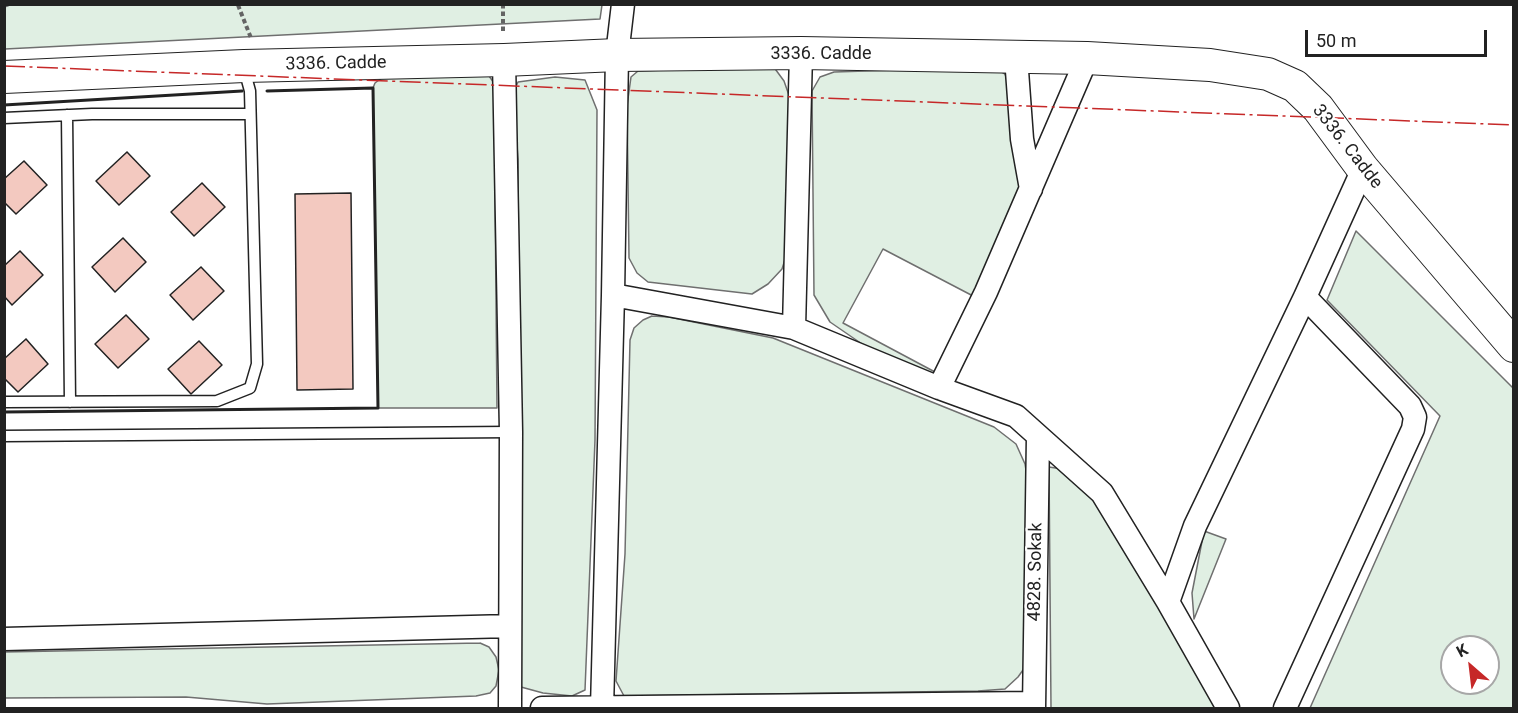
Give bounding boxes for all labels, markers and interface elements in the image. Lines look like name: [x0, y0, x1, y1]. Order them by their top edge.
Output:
scale bar: [1308, 18, 1490, 56]
text: 50 m: [1316, 30, 1356, 51]
street label: 3336. Cadde: [770, 43, 872, 65]
street label: 3336. Cadde: [285, 52, 387, 76]
street label: 3336. Cadde: [1307, 101, 1387, 193]
street label: 4828. Sokak: [1024, 522, 1048, 622]
north arrow: [1440, 635, 1500, 695]
text: K: [1453, 640, 1471, 661]

